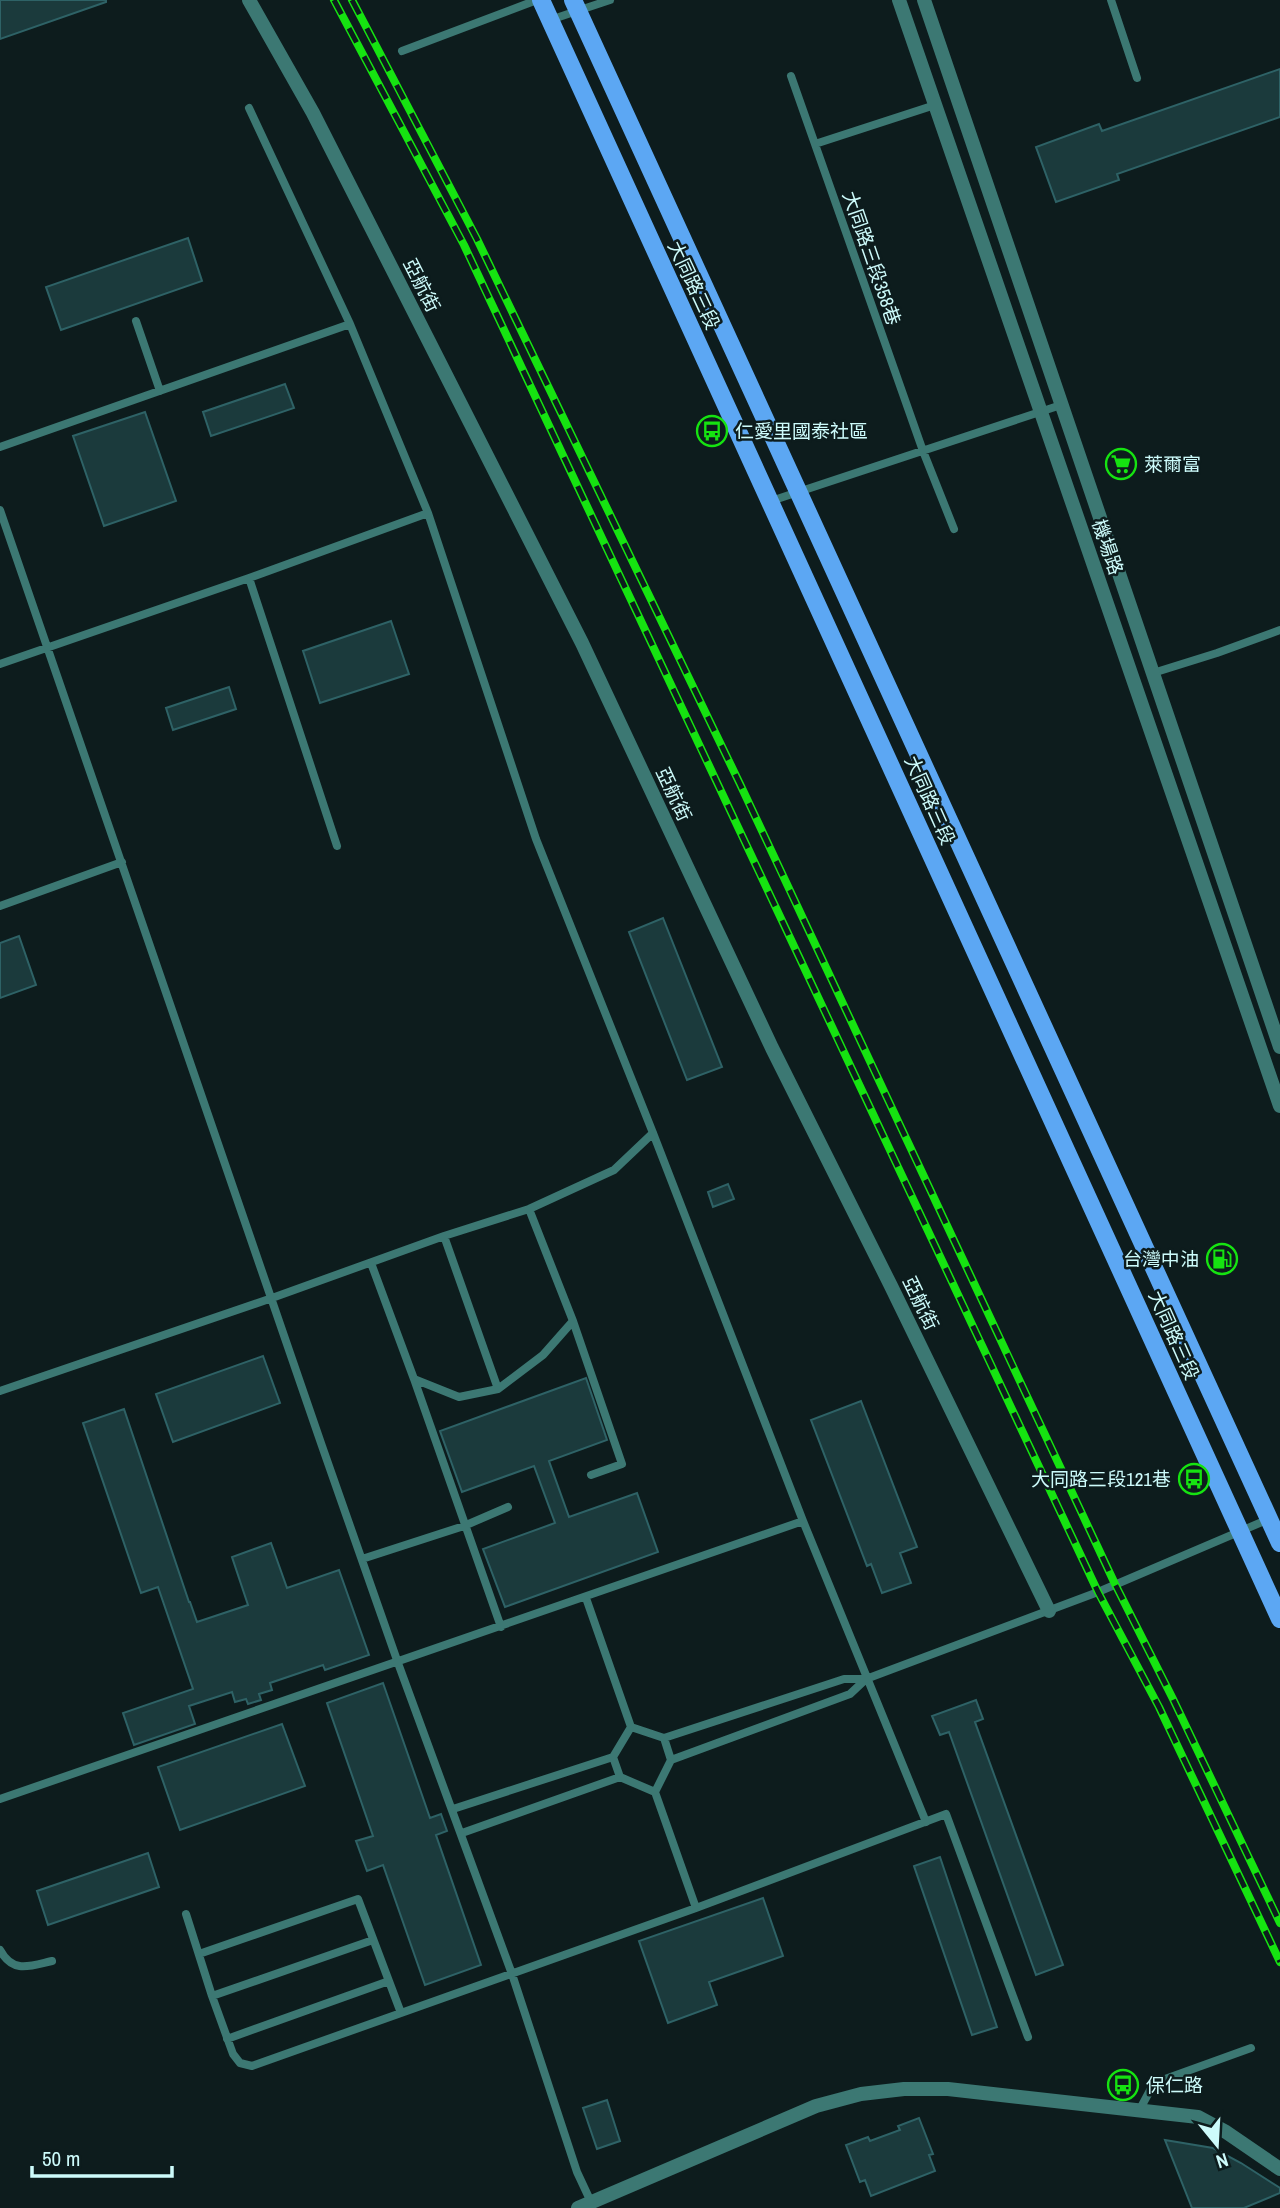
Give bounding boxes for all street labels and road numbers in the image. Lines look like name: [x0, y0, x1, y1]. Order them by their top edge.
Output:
street label: 大同路三段358巷: [837, 188, 907, 328]
street label: 大同路三段: [662, 236, 726, 334]
street label: 亞航街: [397, 254, 447, 316]
street label: 機場路: [1086, 516, 1130, 578]
street label: 大同路三段: [899, 751, 961, 849]
street label: 亞航街: [650, 763, 698, 825]
street label: 亞航街: [897, 1272, 945, 1334]
street label: 大同路三段: [1143, 1286, 1205, 1384]

